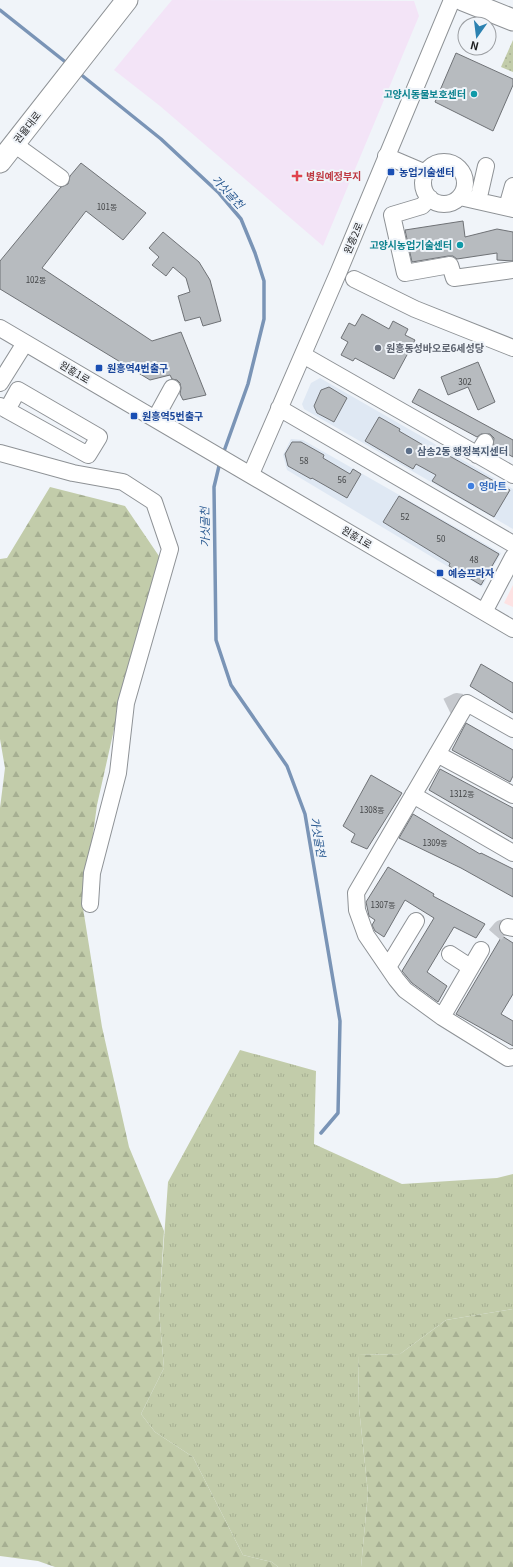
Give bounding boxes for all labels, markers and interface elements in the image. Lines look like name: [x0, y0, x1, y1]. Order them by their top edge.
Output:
north arrow: [457, 16, 497, 56]
text: N: [468, 38, 480, 55]
place label: 고양시동물보호센터: [383, 86, 466, 101]
marker: 고양시동물보호센터: [469, 89, 479, 99]
street label: 권율대로: [9, 108, 44, 146]
place label: 농업기술센터: [399, 164, 454, 179]
marker: 농업기술센터: [386, 167, 396, 177]
place label: 병원예정부지: [306, 168, 361, 183]
marker: 병원예정부지: [291, 170, 303, 182]
water label: 가싯골천: [209, 171, 250, 213]
house number: 101동: [97, 201, 117, 212]
street label: 원흥2로: [339, 220, 366, 256]
place label: 고양시농업기술센터: [369, 237, 452, 252]
marker: 고양시농업기술센터: [455, 240, 465, 250]
house number: 102동: [26, 274, 46, 285]
place label: 원흥동성바오로6세성당: [386, 340, 484, 355]
marker: 원흥동성바오로6세성당: [373, 343, 383, 353]
street label: 원흥1로: [57, 357, 93, 387]
place label: 원흥역4번출구: [107, 360, 168, 375]
marker: 원흥역4번출구: [94, 363, 104, 373]
house number: 302: [458, 376, 472, 387]
place label: 원흥역5번출구: [142, 408, 203, 423]
marker: 원흥역5번출구: [129, 411, 139, 421]
place label: 삼송2동 행정복지센터: [417, 443, 508, 458]
marker: 삼송2동 행정복지센터: [404, 446, 414, 456]
house number: 58: [300, 455, 309, 466]
house number: 56: [338, 474, 347, 485]
place label: 영마트: [479, 478, 507, 493]
marker: 영마트: [466, 481, 476, 491]
water label: 가싯골천: [196, 505, 212, 547]
house number: 52: [401, 511, 410, 522]
street label: 원흥1로: [339, 522, 375, 552]
house number: 50: [437, 533, 446, 544]
house number: 48: [470, 554, 479, 565]
place label: 예승프라자: [448, 565, 495, 580]
marker: 예승프라자: [435, 568, 445, 578]
house number: 1312동: [449, 788, 475, 799]
house number: 1308동: [359, 804, 385, 815]
water label: 가싯골천: [308, 816, 331, 860]
house number: 1309동: [422, 837, 448, 848]
house number: 1307동: [370, 899, 396, 910]

